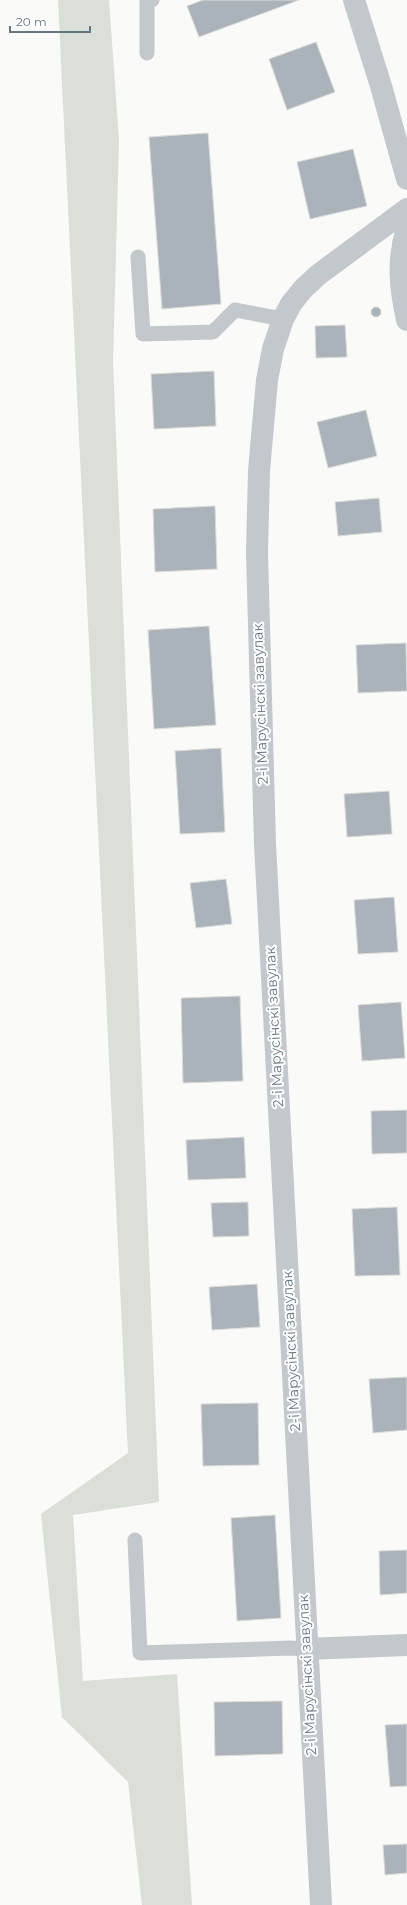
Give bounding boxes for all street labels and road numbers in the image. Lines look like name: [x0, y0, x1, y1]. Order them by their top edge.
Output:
street label: 2-і Марусінскі завулак: [248, 623, 272, 785]
street label: 2-і Марусінскі завулак: [261, 946, 287, 1108]
street label: 2-і Марусінскі завулак: [278, 1270, 304, 1432]
street label: 2-і Марусінскі завулак: [294, 1594, 320, 1756]

